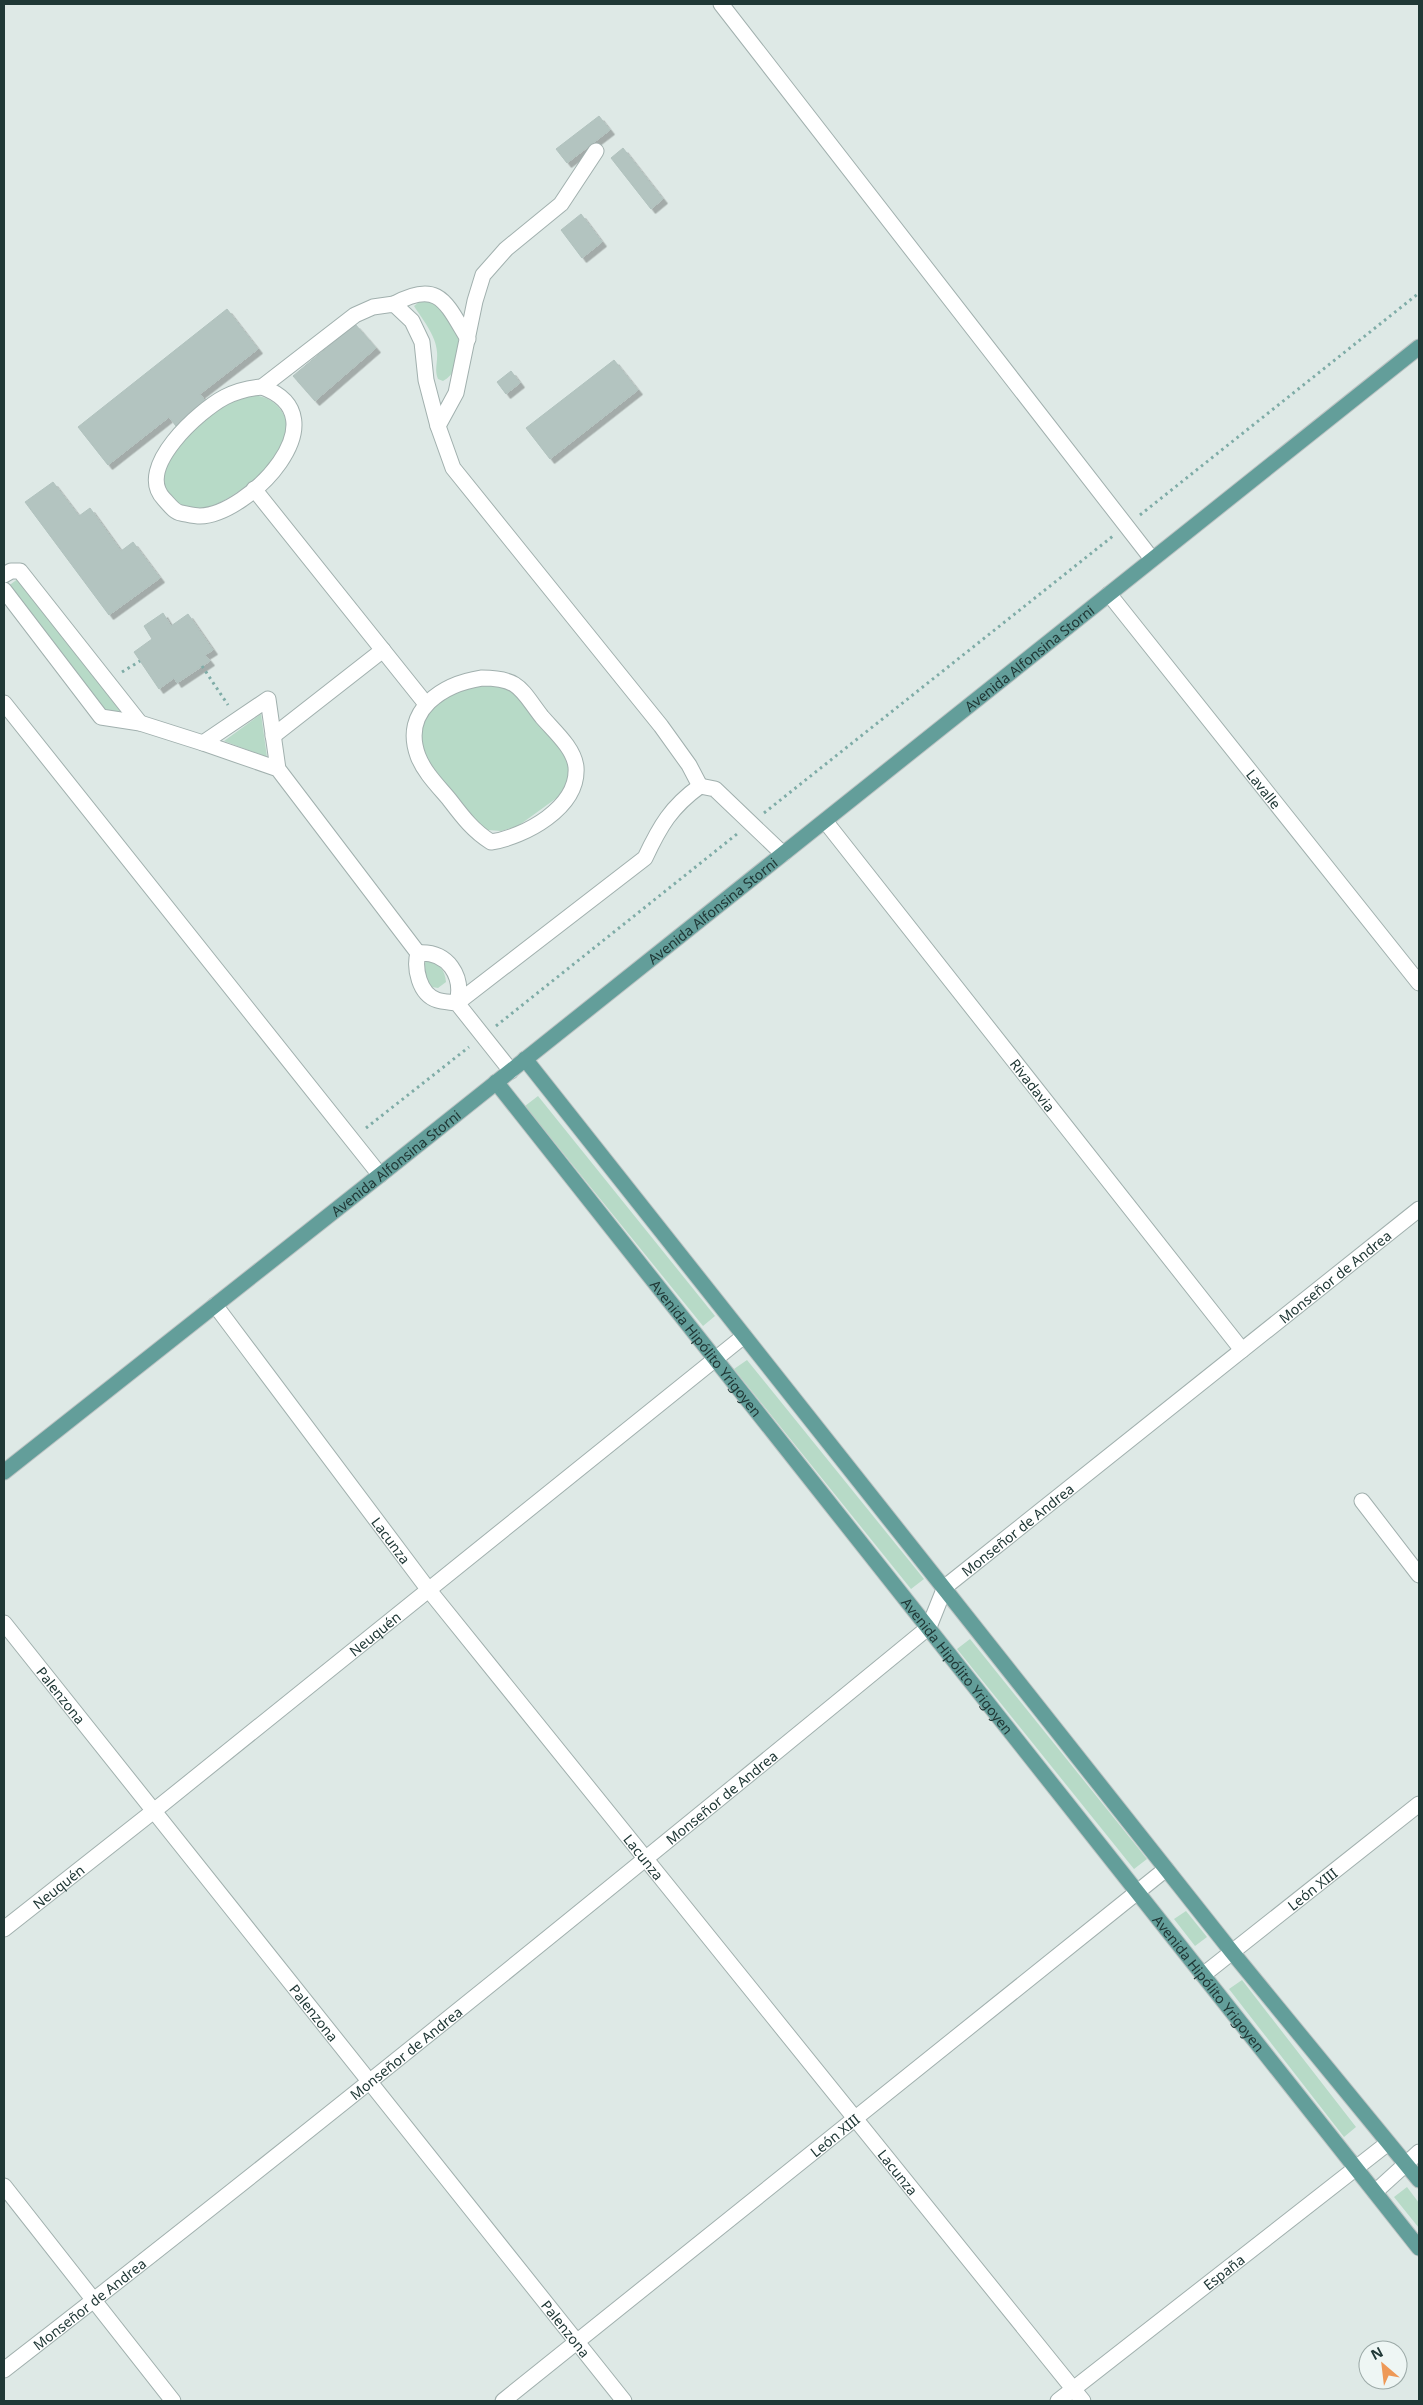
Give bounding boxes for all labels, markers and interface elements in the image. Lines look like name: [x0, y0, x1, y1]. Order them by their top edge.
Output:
street label: Avenida Alfonsina Storni: [960, 600, 1098, 715]
street label: Lavalle: [1243, 765, 1286, 812]
street label: Avenida Alfonsina Storni: [643, 853, 781, 968]
street label: Rivadavia: [1006, 1054, 1060, 1115]
street label: Avenida Alfonsina Storni: [327, 1105, 464, 1220]
street label: Monseñor de Andrea: [1275, 1226, 1395, 1327]
street label: Avenida Hipólito Yrigoyen: [646, 1275, 766, 1420]
street label: Monseñor de Andrea: [957, 1479, 1077, 1580]
street label: Lacunza: [368, 1513, 415, 1567]
street label: Avenida Hipólito Yrigoyen: [898, 1593, 1018, 1738]
street label: Neuquén: [345, 1607, 404, 1660]
street label: Palenzona: [33, 1662, 90, 1728]
street label: Monseñor de Andrea: [661, 1746, 781, 1848]
street label: Lacunza: [620, 1830, 668, 1884]
street label: Neuquén: [28, 1860, 88, 1913]
street label: León XIII: [1283, 1863, 1341, 1914]
street label: Avenida Hipólito Yrigoyen: [1149, 1911, 1269, 2055]
street label: Palenzona: [286, 1980, 343, 2045]
street label: Monseñor de Andrea: [346, 2002, 466, 2103]
street label: León XIII: [806, 2109, 863, 2161]
street label: Lacunza: [874, 2145, 923, 2199]
street label: España: [1199, 2250, 1248, 2294]
street label: Monseñor de Andrea: [29, 2253, 150, 2354]
street label: Palenzona: [537, 2296, 595, 2361]
north arrow: [1358, 2340, 1408, 2390]
text: N: [1367, 2342, 1386, 2364]

